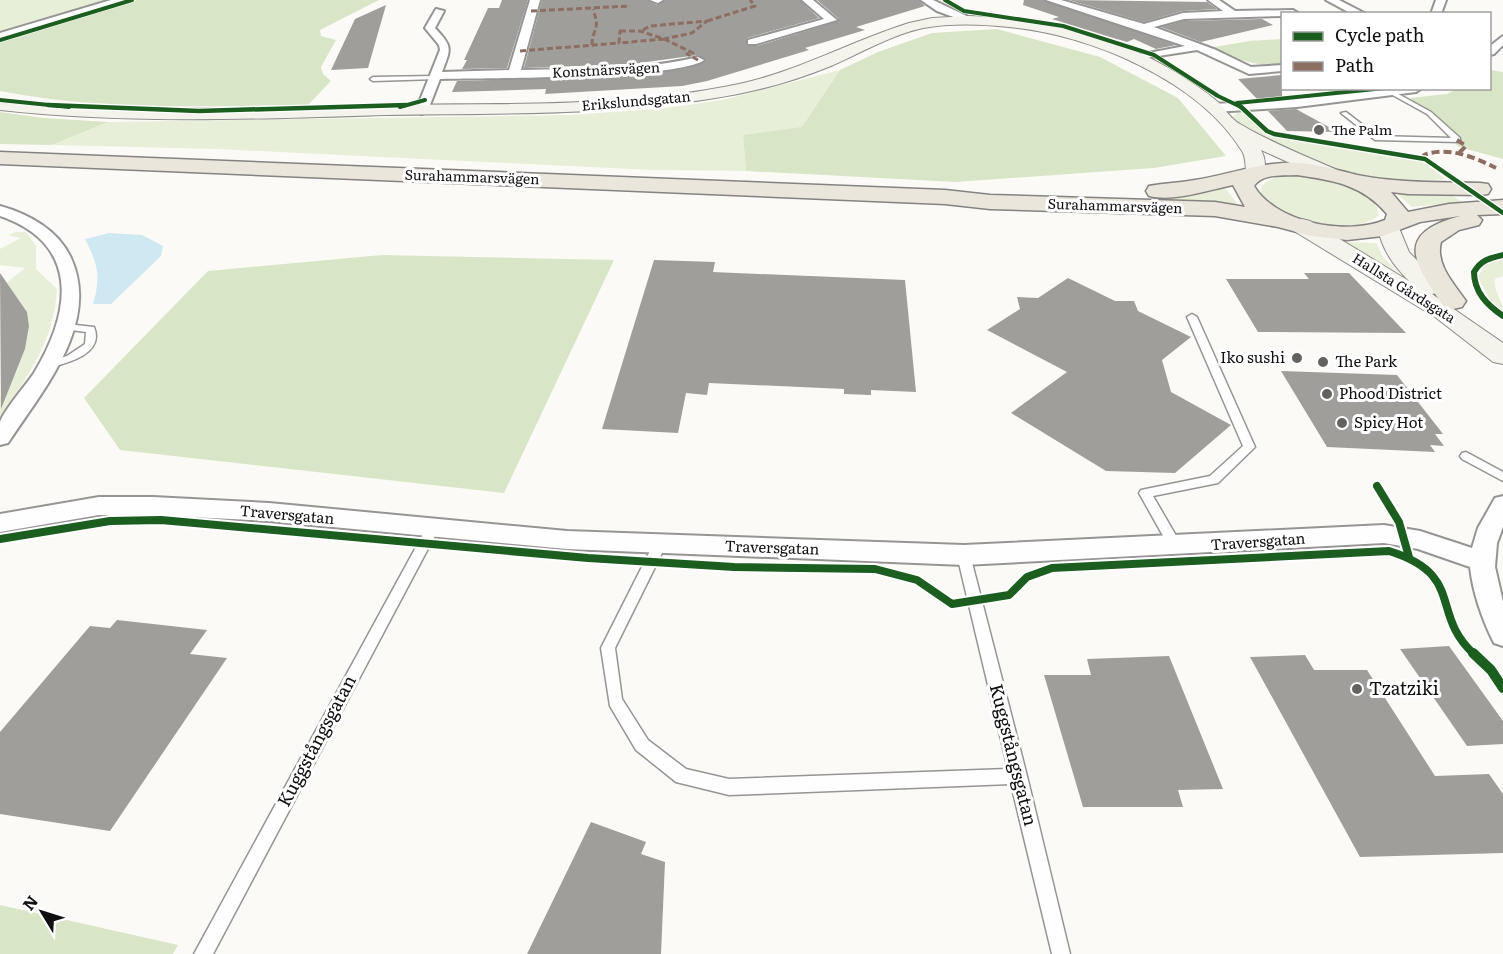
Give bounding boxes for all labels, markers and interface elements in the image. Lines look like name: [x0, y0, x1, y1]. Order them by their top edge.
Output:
legend: [1281, 12, 1491, 90]
text: Cycle path: [1335, 21, 1424, 48]
text: Path: [1335, 51, 1374, 78]
street label: Konstnärsvägen: [551, 56, 660, 82]
street label: Erikslundsgatan: [581, 85, 691, 115]
place label: The Palm: [1331, 119, 1393, 139]
marker: The Palm: [1312, 123, 1326, 137]
street label: Surahammarsvägen: [404, 164, 540, 188]
street label: Surahammarsvägen: [1047, 193, 1183, 217]
street label: Hallsta Gårdsgata: [1349, 247, 1460, 327]
place label: Iko sushi: [1220, 345, 1285, 368]
place label: The Park: [1335, 349, 1398, 372]
marker: Iko sushi: [1290, 351, 1304, 365]
marker: The Park: [1316, 355, 1330, 369]
place label: Phood District: [1339, 381, 1442, 404]
marker: Phood District: [1320, 387, 1334, 401]
place label: Spicy Hot: [1354, 410, 1423, 433]
marker: Spicy Hot: [1335, 416, 1349, 430]
street label: Traversgatan: [239, 498, 335, 529]
street label: Traversgatan: [1210, 526, 1306, 555]
street label: Traversgatan: [724, 533, 820, 560]
street label: Kuggstångsgatan: [270, 670, 362, 811]
place label: Tzatziki: [1369, 674, 1439, 701]
street label: Kuggstångsgatan: [984, 681, 1045, 829]
marker: Tzatziki: [1350, 682, 1364, 696]
north arrow: [12, 882, 72, 942]
text: N: [16, 889, 43, 915]

